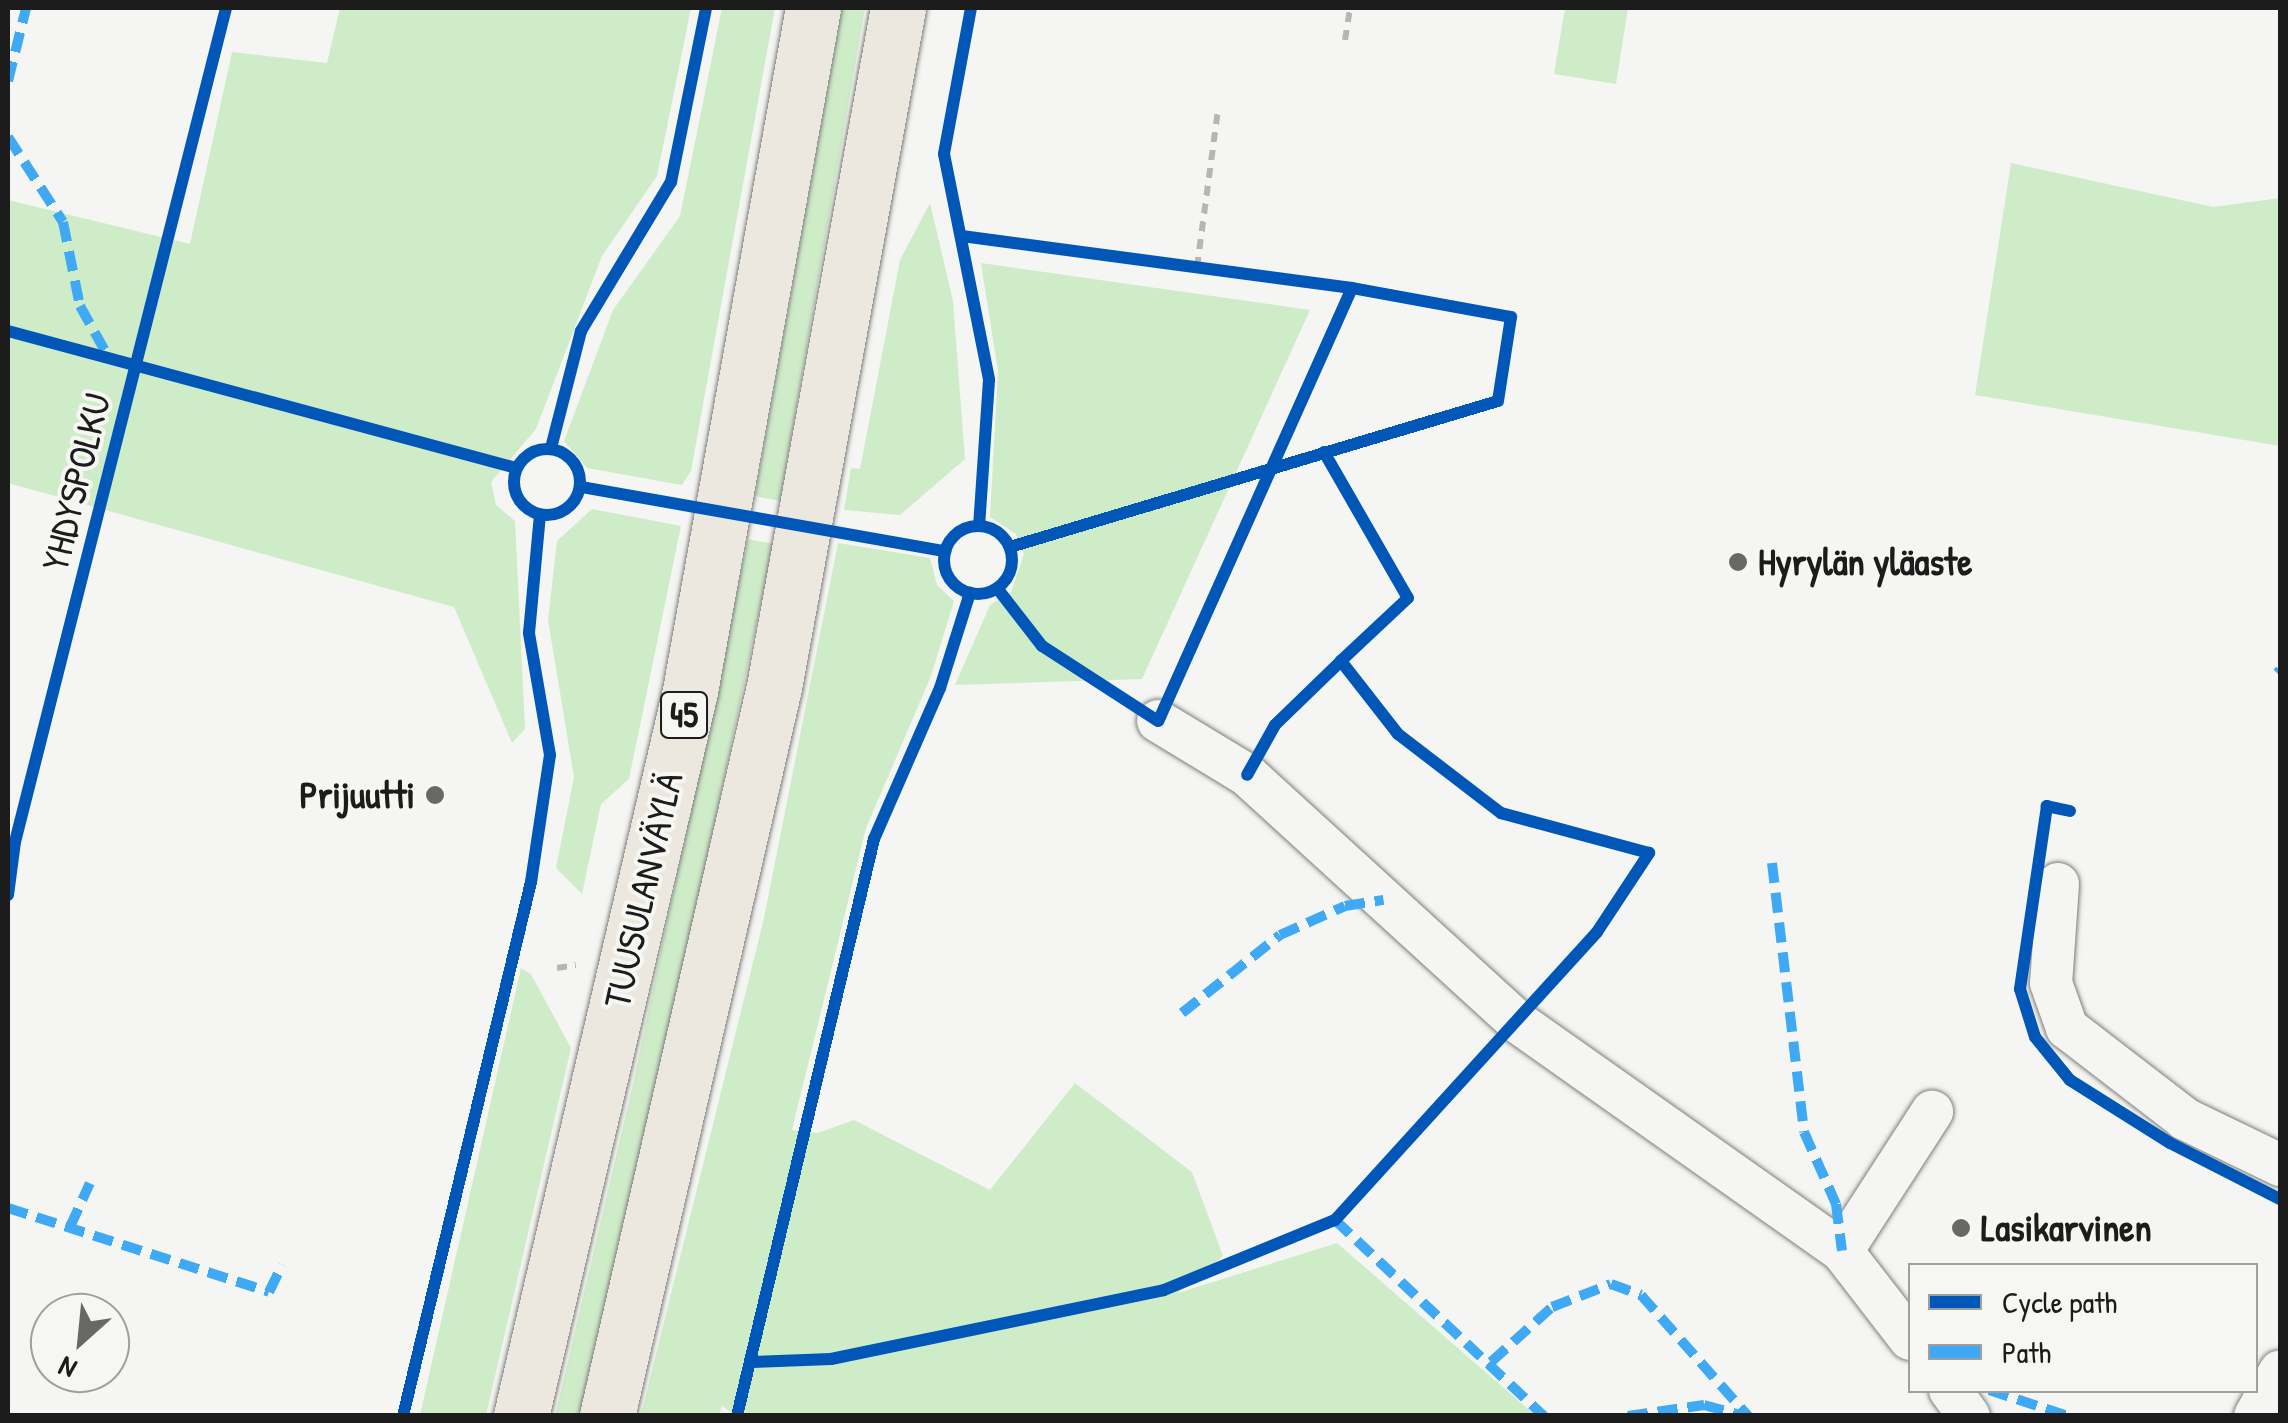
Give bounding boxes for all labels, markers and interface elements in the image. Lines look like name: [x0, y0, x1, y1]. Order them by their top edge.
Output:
street label: YHDYSPOLKU: [32, 389, 120, 575]
place label: Hyrylän yläaste: [1758, 539, 1972, 585]
marker: Hyrylän yläaste: [1727, 551, 1749, 573]
road number: 45: [659, 685, 709, 745]
street label: TUUSULANVÄYLÄ: [594, 768, 692, 1012]
place label: Prijuutti: [300, 772, 415, 818]
marker: Prijuutti: [424, 784, 446, 806]
place label: Lasikarvinen: [1981, 1205, 2152, 1251]
marker: Lasikarvinen: [1950, 1217, 1972, 1239]
legend: [1908, 1263, 2258, 1393]
text: Cycle path: [2002, 1282, 2117, 1322]
north arrow: [30, 1293, 130, 1393]
text: Path: [2002, 1332, 2051, 1372]
text: N: [52, 1348, 83, 1388]

